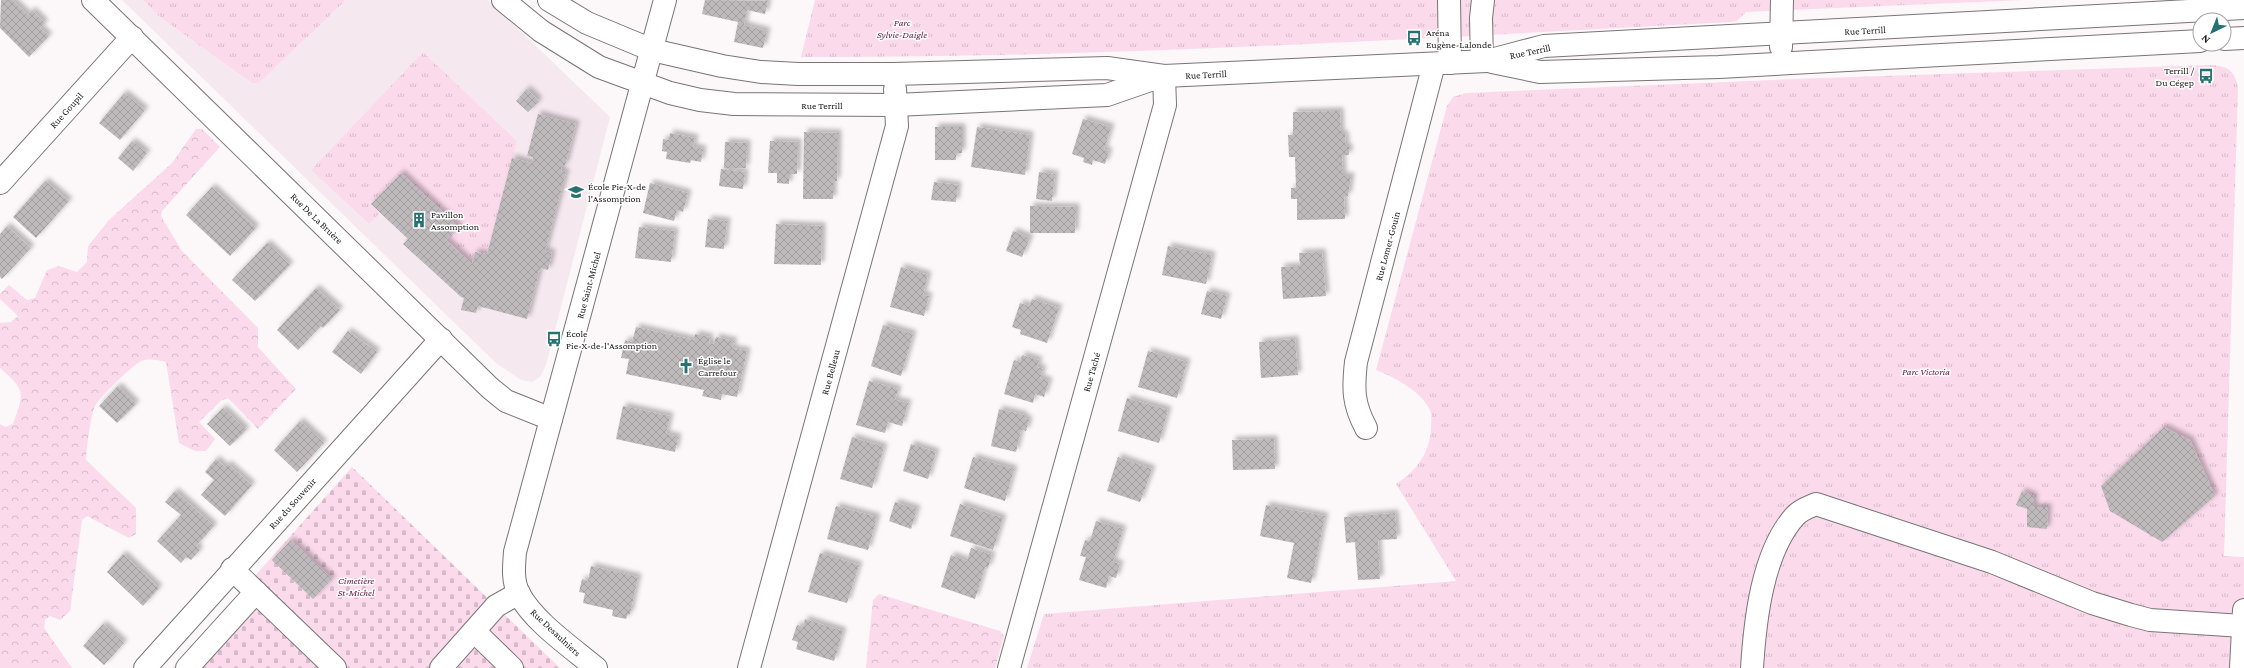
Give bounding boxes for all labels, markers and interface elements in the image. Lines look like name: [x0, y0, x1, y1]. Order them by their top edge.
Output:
north arrow: [2192, 12, 2232, 52]
park label: Parc Sylvie-Daigle: [877, 17, 927, 40]
street label: Rue Terrill: [1844, 24, 1886, 37]
place label: Aréna Eugène-Lalonde: [1426, 27, 1492, 50]
bus stop icon: Aréna Eugène-Lalonde: [1405, 29, 1423, 47]
text: N: [2198, 32, 2212, 46]
street label: Rue Terrill: [1509, 42, 1552, 61]
place label: Terrill / Du Cégep: [2155, 65, 2194, 88]
bus stop icon: Terrill / Du Cégep: [2197, 67, 2215, 85]
street label: Rue Terrill: [1185, 68, 1227, 81]
street label: Rue Goupil: [48, 90, 85, 130]
street label: Rue Terrill: [801, 100, 843, 111]
place label: École Pie-X-de l'Assomption: [588, 181, 647, 204]
school or university icon: École Pie-X-de l'Assomption: [567, 183, 585, 201]
street label: Rue De La Bruère: [288, 191, 345, 246]
place label: Pavillon Assomption: [431, 209, 480, 232]
street label: Rue Lomer-Gouin: [1373, 210, 1402, 282]
building icon: Pavillon Assomption: [410, 211, 428, 229]
street label: Rue Saint-Michel: [574, 250, 603, 320]
place label: École Pie-X-de-l'Assomption: [566, 328, 658, 351]
bus stop icon: École Pie-X-de-l'Assomption: [545, 330, 563, 348]
street label: Rue Belleau: [819, 348, 842, 396]
street label: Rue Taché: [1081, 351, 1103, 393]
place label: Église le Carrefour: [698, 355, 737, 378]
church icon: Église le Carrefour: [677, 357, 695, 375]
park label: Parc Victoria: [1902, 366, 1950, 377]
street label: Rue du Souvenir: [267, 475, 318, 531]
park label: Cimetière St-Michel: [338, 575, 375, 598]
street label: Rue Desaulniers: [528, 606, 583, 658]

